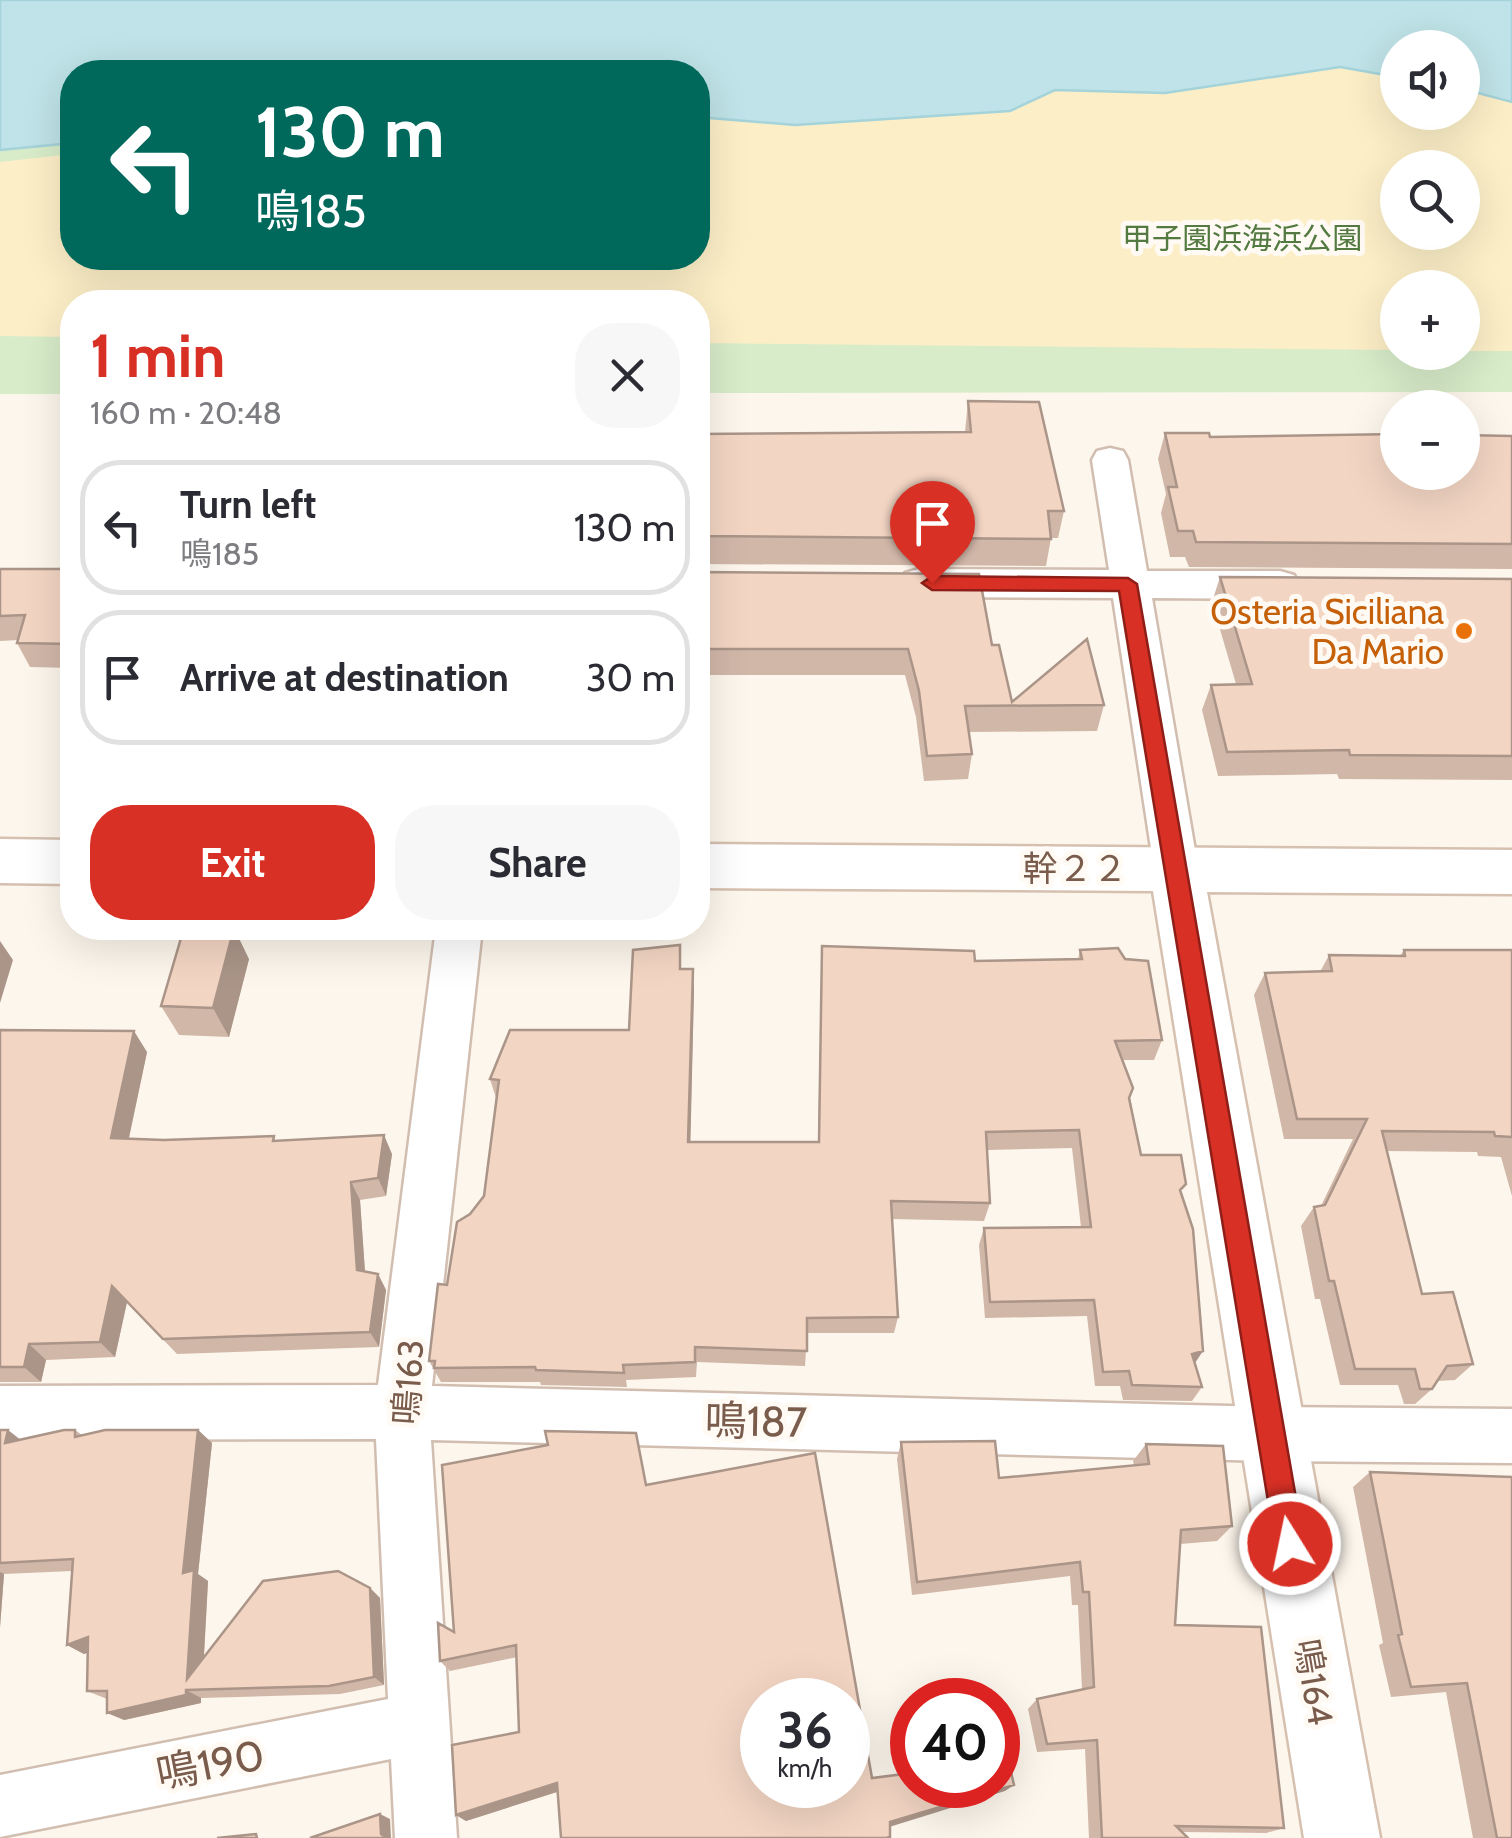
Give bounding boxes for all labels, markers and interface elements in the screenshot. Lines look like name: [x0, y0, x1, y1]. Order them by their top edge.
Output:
map controls: [1380, 30, 1480, 490]
button: sound: [1380, 30, 1480, 130]
text: 130 m: [255, 89, 445, 175]
icon: left: [90, 100, 220, 230]
button: search: [1380, 150, 1480, 250]
text: 鳴185: [255, 184, 366, 238]
park label: 甲子園浜海浜公園: [1122, 220, 1362, 257]
button: +: [1380, 270, 1480, 370]
text: 1 min: [90, 319, 225, 392]
button: close: [575, 323, 680, 428]
button: −: [1380, 390, 1480, 490]
text: 160 m · 20:48: [90, 393, 282, 432]
text: Turn left: [180, 481, 316, 528]
pin: [890, 481, 975, 584]
icon: arrive: [905, 496, 960, 551]
icon: left: [95, 500, 150, 555]
text: 130 m: [574, 504, 675, 551]
text: 鳴185: [180, 534, 259, 573]
place label: Osteria Siciliana Da Mario: [1210, 590, 1444, 673]
marker: Osteria Siciliana Da Mario: [1453, 620, 1475, 642]
icon: arrive: [95, 650, 150, 705]
text: Arrive at destination: [180, 654, 509, 701]
text: 30 m: [586, 654, 675, 701]
button: Exit: [90, 805, 375, 920]
button: Share: [395, 805, 680, 920]
street label: 幹２２: [1022, 847, 1128, 890]
street label: 鳴163: [384, 1338, 432, 1426]
street label: 鳴187: [704, 1394, 808, 1448]
position arrow: [1238, 1492, 1342, 1596]
street label: 鳴164: [1285, 1636, 1343, 1728]
speed limit sign: 40: [890, 1678, 1020, 1808]
text: 36: [777, 1700, 833, 1761]
street label: 鳴190: [152, 1728, 268, 1800]
text: km/h: [778, 1753, 832, 1783]

